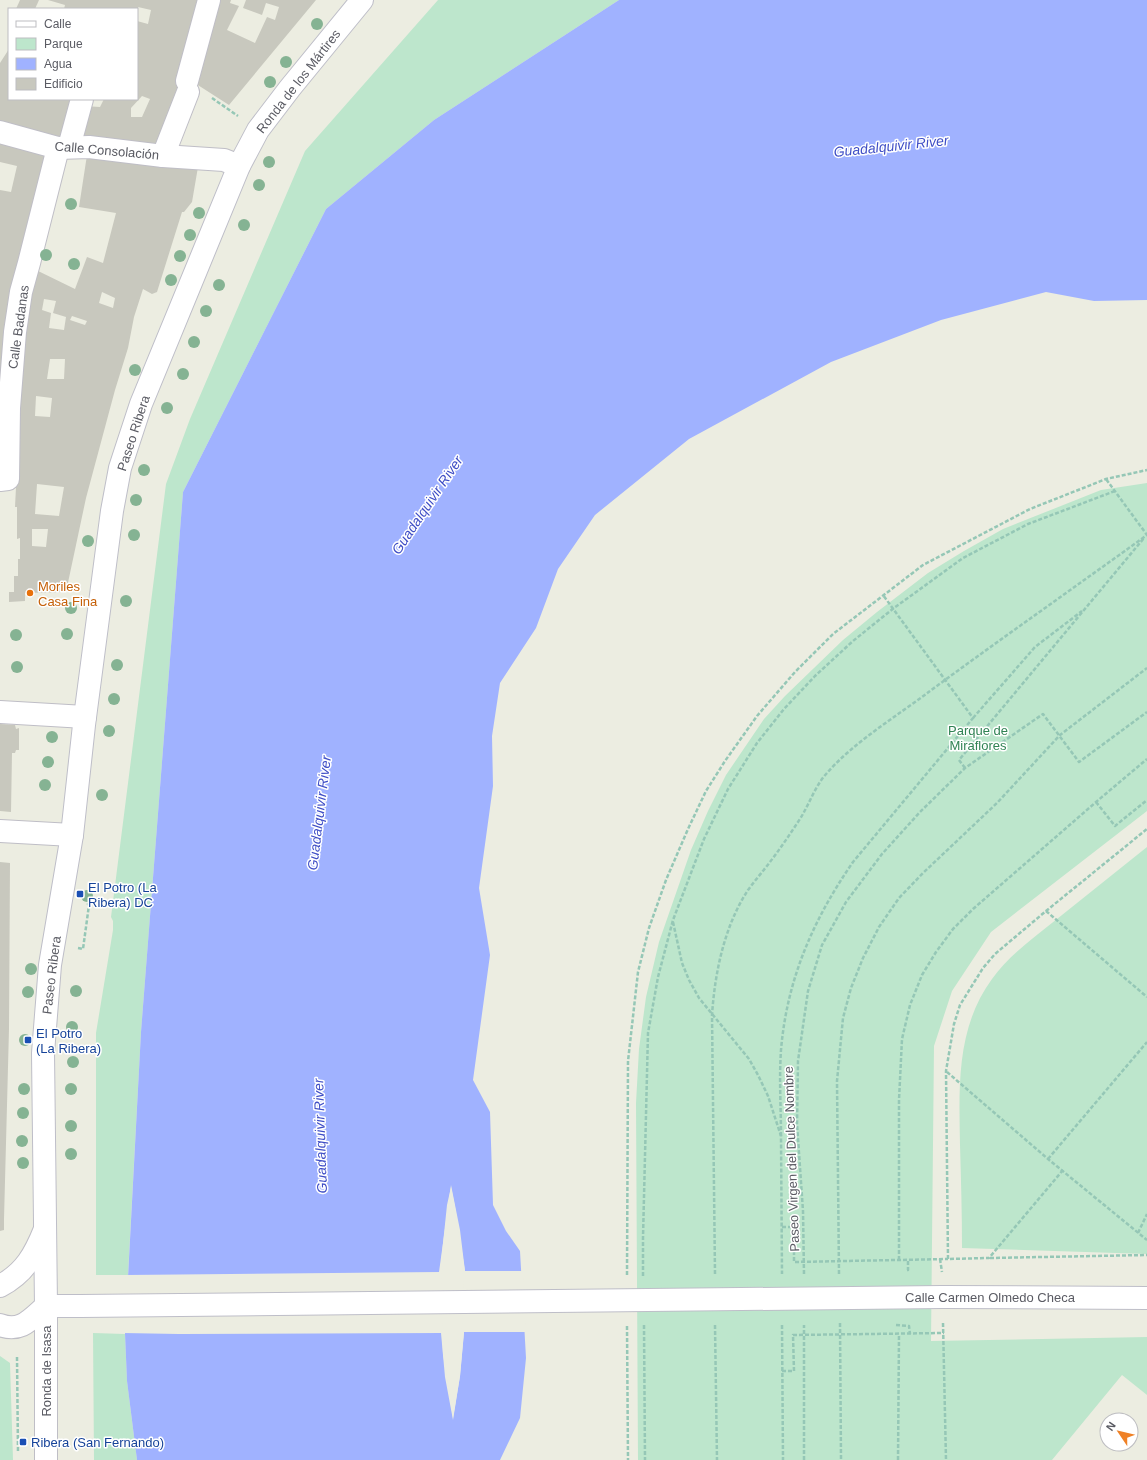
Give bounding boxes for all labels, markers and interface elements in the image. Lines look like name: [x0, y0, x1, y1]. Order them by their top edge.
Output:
legend: [8, 8, 138, 100]
text: Calle: [44, 17, 72, 31]
street label: Ronda de los Mártires: [253, 26, 344, 136]
text: Parque: [44, 37, 83, 51]
text: Agua: [44, 57, 72, 71]
text: Edificio: [44, 77, 83, 91]
water label: Guadalquivir River: [833, 132, 950, 160]
street label: Calle Consolación: [54, 138, 160, 163]
street label: Calle Badanas: [5, 284, 32, 370]
street label: Paseo Ribera: [114, 393, 153, 473]
water label: Guadalquivir River: [388, 452, 467, 557]
place label: Moriles Casa Fina: [38, 579, 98, 609]
marker: Moriles Casa Fina: [25, 588, 35, 598]
park label: Parque de Miraflores: [948, 723, 1008, 753]
water label: Guadalquivir River: [304, 754, 334, 871]
place label: El Potro (La Ribera) DC: [88, 880, 157, 910]
marker: El Potro (La Ribera) DC: [75, 889, 85, 899]
street label: Paseo Ribera: [39, 934, 64, 1015]
place label: El Potro (La Ribera): [36, 1026, 101, 1056]
marker: El Potro (La Ribera): [23, 1035, 33, 1045]
street label: Paseo Virgen del Dulce Nombre: [781, 1066, 802, 1252]
water label: Guadalquivir River: [310, 1077, 330, 1194]
street label: Calle Carmen Olmedo Checa: [905, 1290, 1076, 1305]
street label: Ronda de Isasa: [39, 1325, 54, 1417]
north arrow: [1099, 1412, 1139, 1452]
text: N: [1104, 1420, 1118, 1433]
place label: Ribera (San Fernando): [31, 1435, 164, 1450]
marker: Ribera (San Fernando): [18, 1437, 28, 1447]

